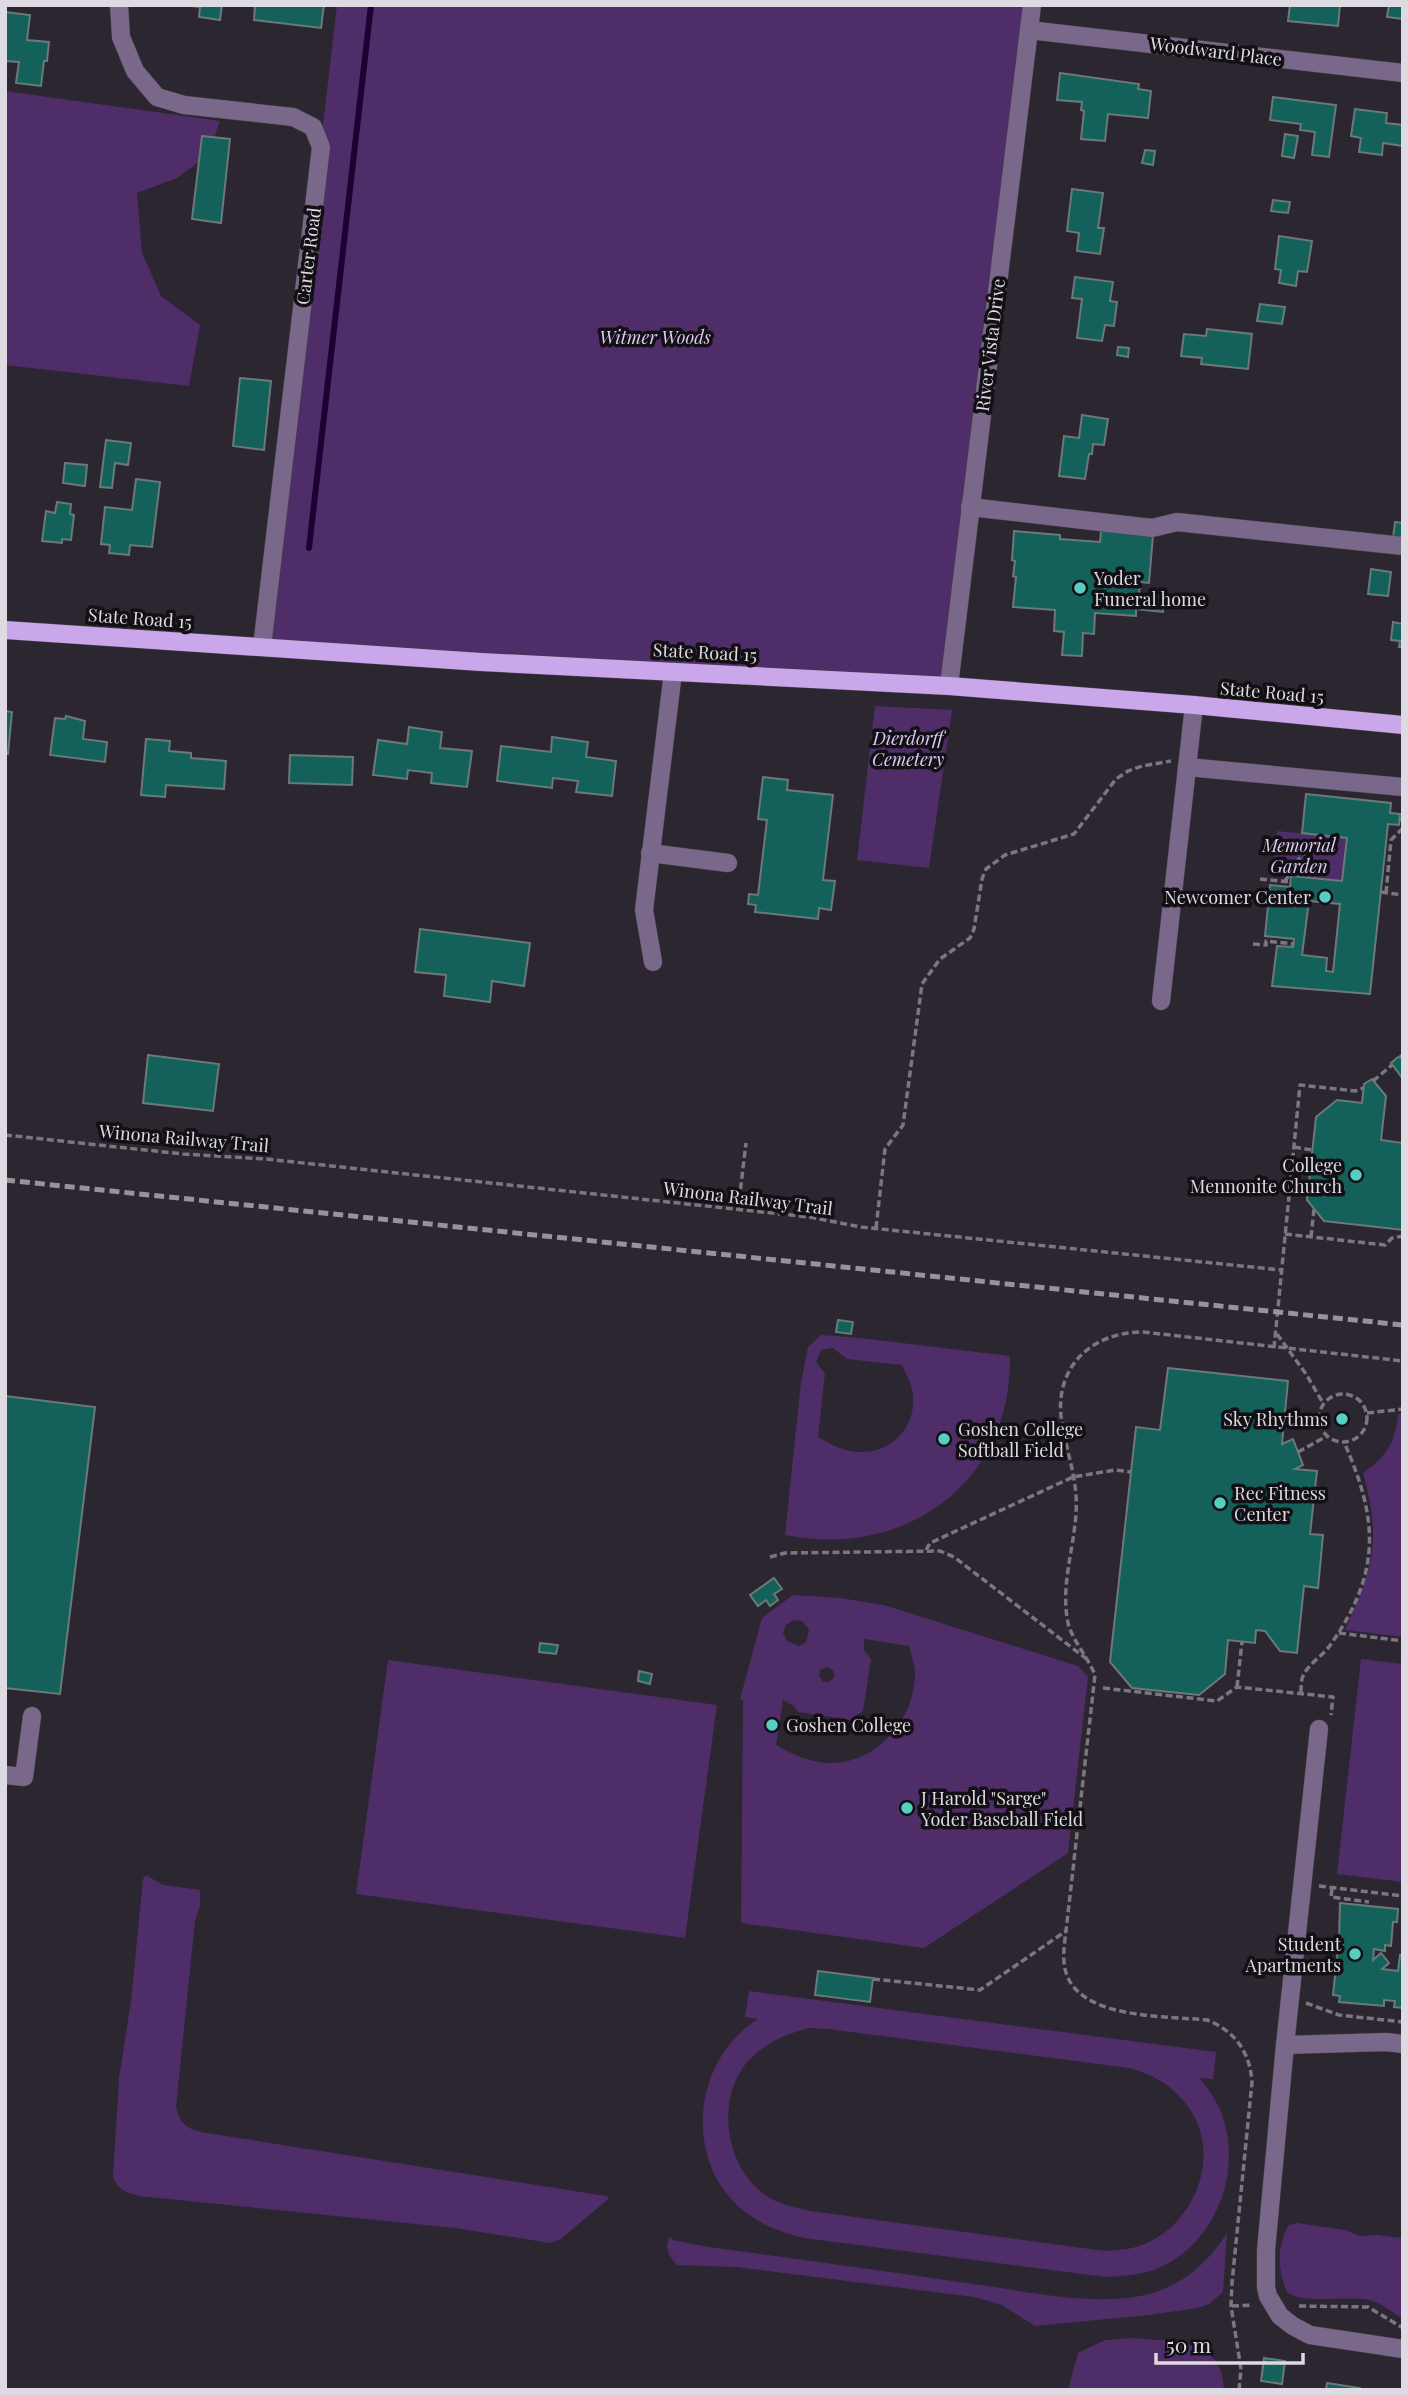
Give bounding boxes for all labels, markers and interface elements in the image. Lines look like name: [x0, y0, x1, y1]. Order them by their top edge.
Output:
street label: Woodward Place: [1148, 31, 1283, 71]
street label: Carter Road: [290, 205, 326, 306]
street label: River Vista Drive: [970, 277, 1010, 413]
park label: Witmer Woods: [599, 325, 711, 349]
place label: Yoder Funeral home: [1093, 566, 1206, 611]
marker: Yoder Funeral home: [1072, 580, 1088, 596]
street label: State Road 15: [87, 602, 193, 634]
street label: State Road 15: [652, 637, 758, 667]
street label: State Road 15: [1219, 675, 1325, 709]
park label: Dierdorff Cemetery: [872, 726, 946, 771]
park label: Memorial Garden: [1261, 833, 1337, 878]
place label: Newcomer Center: [1164, 885, 1311, 909]
marker: Newcomer Center: [1317, 889, 1333, 905]
street label: Winona Railway Trail: [97, 1119, 270, 1157]
place label: College Mennonite Church: [1190, 1153, 1342, 1198]
marker: College Mennonite Church: [1348, 1167, 1364, 1183]
street label: Winona Railway Trail: [661, 1176, 834, 1220]
place label: Sky Rhythms: [1223, 1407, 1328, 1431]
marker: Sky Rhythms: [1334, 1411, 1350, 1427]
place label: Goshen College Softball Field: [958, 1417, 1083, 1462]
marker: Goshen College Softball Field: [936, 1431, 952, 1447]
place label: Rec Fitness Center: [1234, 1481, 1326, 1526]
marker: Rec Fitness Center: [1212, 1495, 1228, 1511]
place label: Goshen College: [786, 1713, 911, 1737]
marker: Goshen College: [764, 1717, 780, 1733]
place label: J Harold "Sarge" Yoder Baseball Field: [920, 1786, 1084, 1831]
marker: J Harold "Sarge" Yoder Baseball Field: [899, 1800, 915, 1816]
place label: Student Apartments: [1245, 1932, 1342, 1977]
marker: Student Apartments: [1347, 1946, 1363, 1962]
scale bar: [1156, 2322, 1303, 2366]
text: 50 m: [1166, 2330, 1212, 2358]

